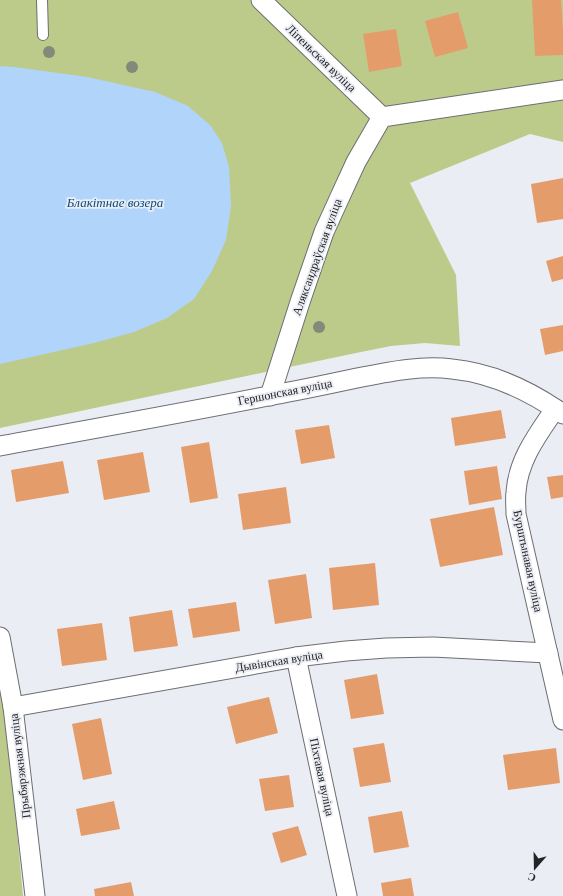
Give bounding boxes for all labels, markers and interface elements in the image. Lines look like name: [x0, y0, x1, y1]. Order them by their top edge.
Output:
street label: Ліпеньская вуліца: [283, 21, 359, 95]
water label: Блакітнае возера: [66, 195, 164, 210]
street label: Аляксандраўская вуліца: [289, 196, 345, 317]
street label: Гершонская вуліца: [237, 376, 334, 408]
street label: Бурштынавая вуліца: [510, 509, 546, 614]
street label: Дывінская вуліца: [234, 647, 324, 675]
street label: Прыбярэжная вуліца: [7, 712, 33, 819]
street label: Піхтавая вуліца: [307, 737, 337, 818]
north arrow: [515, 848, 555, 888]
text: С: [526, 870, 537, 884]

